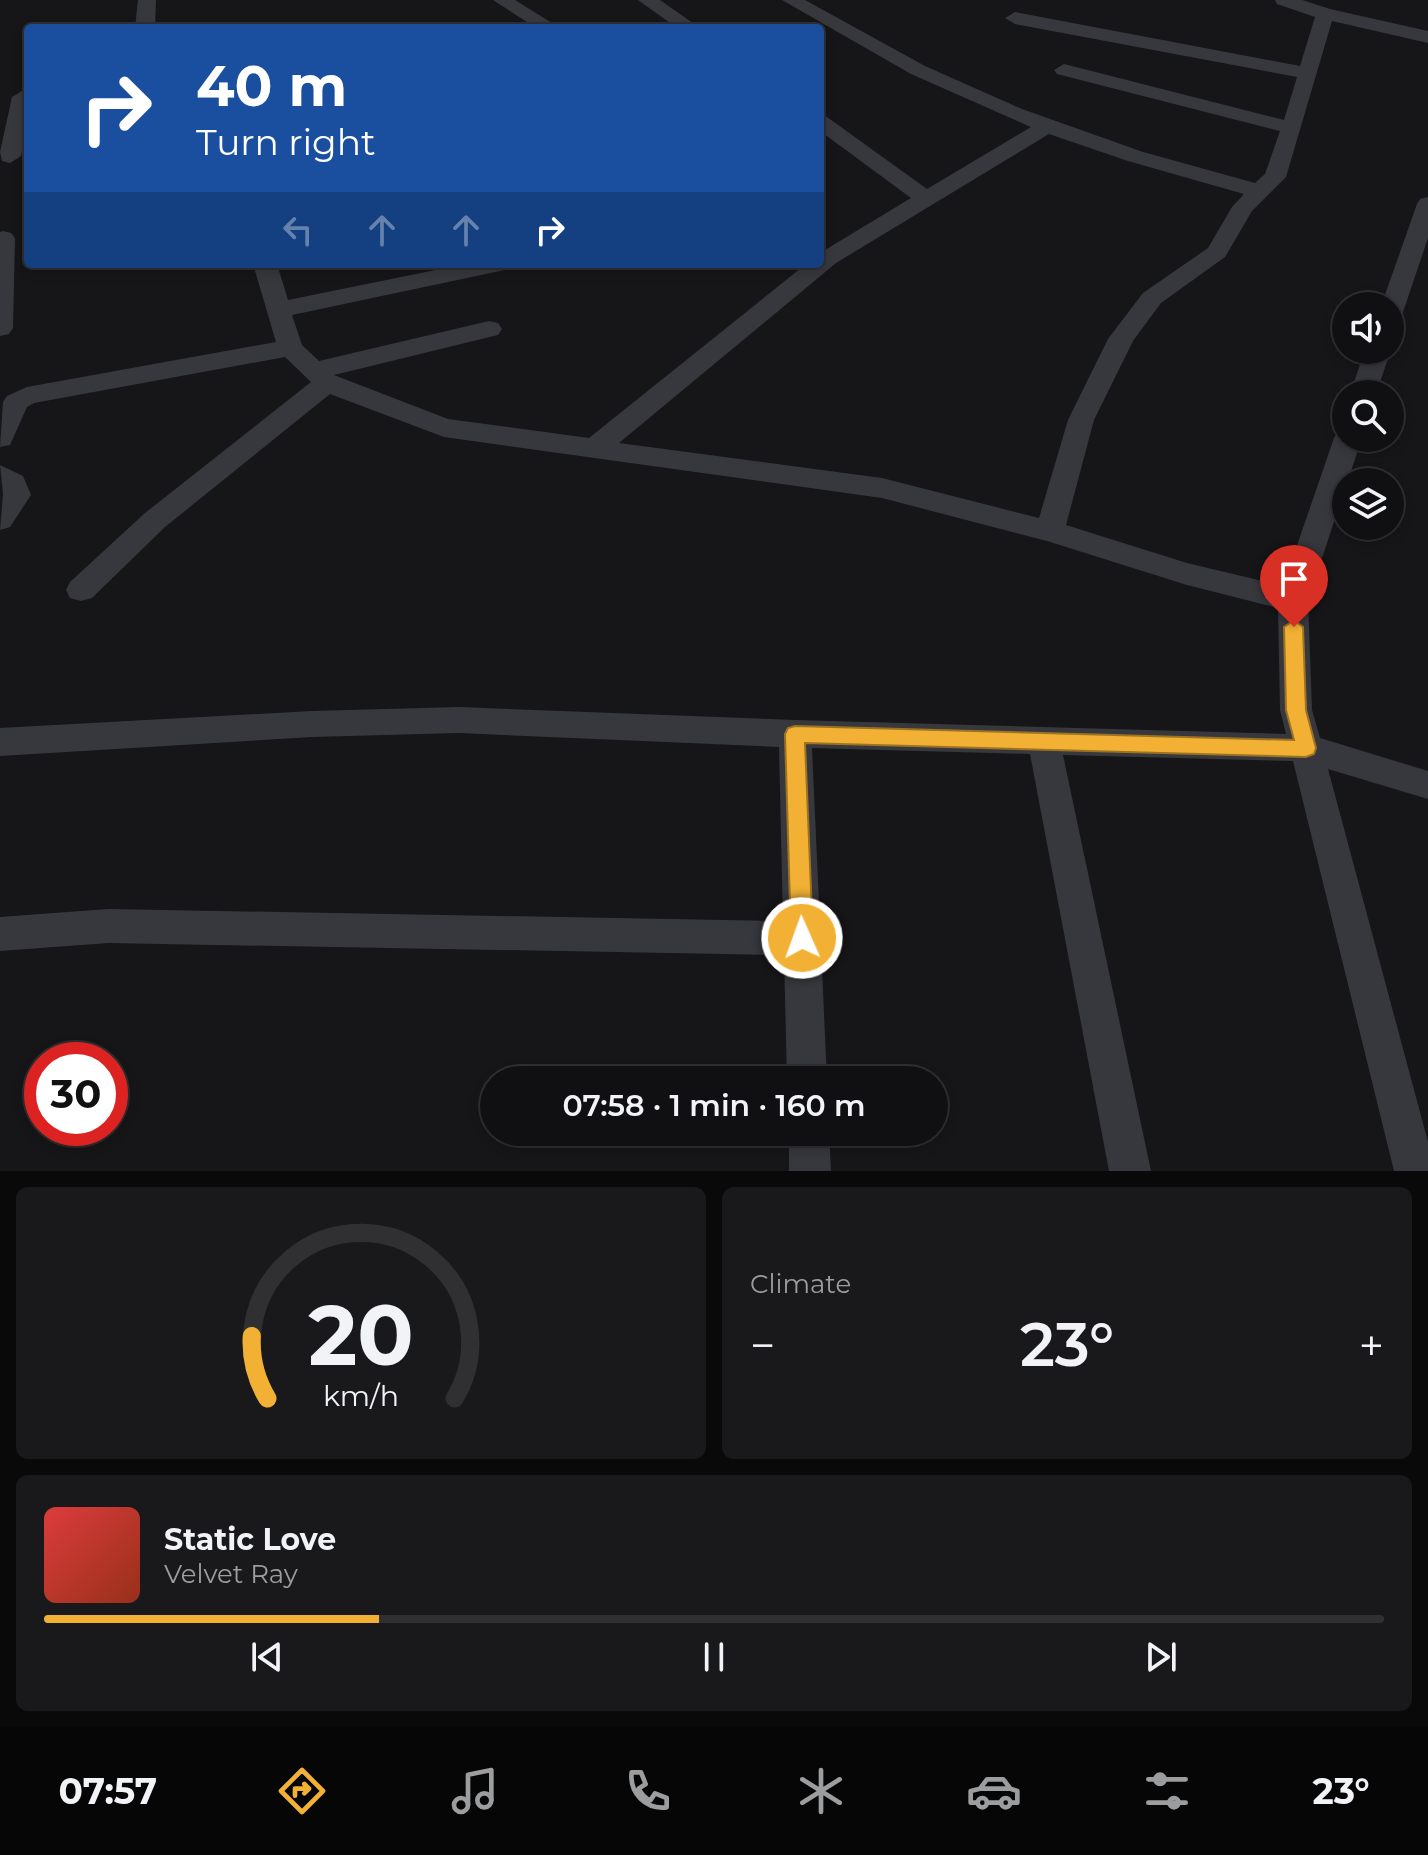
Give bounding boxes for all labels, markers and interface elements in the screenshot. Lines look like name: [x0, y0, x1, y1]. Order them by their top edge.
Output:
text: 40 m: [196, 52, 347, 120]
icon: right: [64, 56, 168, 160]
text: Turn right: [196, 120, 376, 164]
icon: left: [276, 208, 320, 252]
icon: ahead: [360, 208, 404, 252]
icon: ahead: [444, 208, 488, 252]
icon: right: [528, 208, 572, 252]
map controls: [1332, 292, 1404, 540]
button: sound: [1332, 292, 1404, 364]
button: search: [1332, 380, 1404, 452]
button: layers: [1332, 468, 1404, 540]
pin: [1260, 545, 1328, 627]
icon: arrive: [1272, 557, 1316, 601]
position arrow: [760, 896, 844, 980]
speed limit sign: 30: [24, 1042, 128, 1146]
text: 07:58 · 1 min · 160 m: [562, 1087, 866, 1124]
text: Climate: [750, 1268, 851, 1300]
text: 20: [308, 1284, 414, 1386]
text: 23°: [1020, 1308, 1114, 1381]
text: −: [750, 1318, 775, 1372]
text: +: [1359, 1318, 1384, 1372]
text: km/h: [323, 1378, 399, 1413]
text: Static Love: [164, 1521, 336, 1558]
text: Velvet Ray: [164, 1558, 298, 1590]
icon: previous: [245, 1635, 289, 1679]
icon: pause: [692, 1635, 736, 1679]
icon: next: [1139, 1635, 1183, 1679]
icon: directions: [274, 1763, 330, 1819]
icon: music: [447, 1763, 503, 1819]
icon: phone: [620, 1763, 676, 1819]
icon: climate: [793, 1763, 849, 1819]
icon: car: [966, 1763, 1022, 1819]
icon: filters: [1139, 1763, 1195, 1819]
text: 07:57: [59, 1769, 157, 1813]
text: 23°: [1312, 1769, 1369, 1813]

